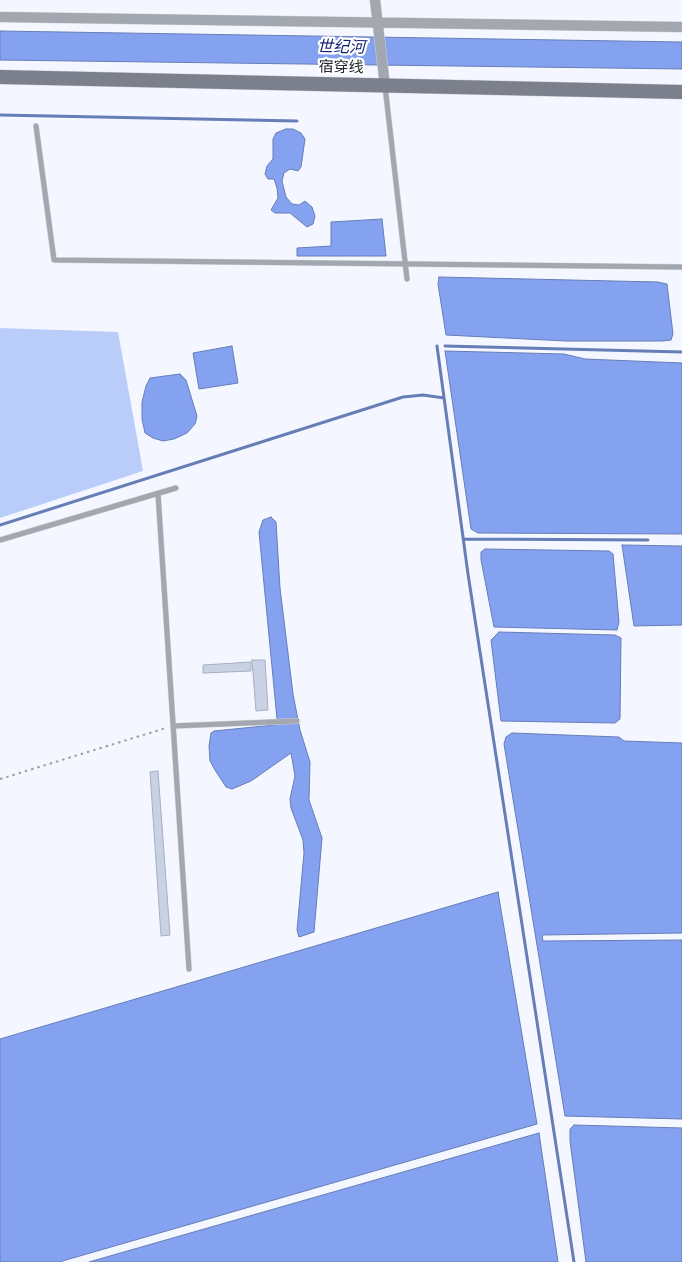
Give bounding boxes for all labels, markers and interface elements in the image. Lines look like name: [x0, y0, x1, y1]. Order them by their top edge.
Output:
water label: 世纪河: [317, 38, 365, 58]
street label: 宿穿线: [318, 59, 364, 77]

